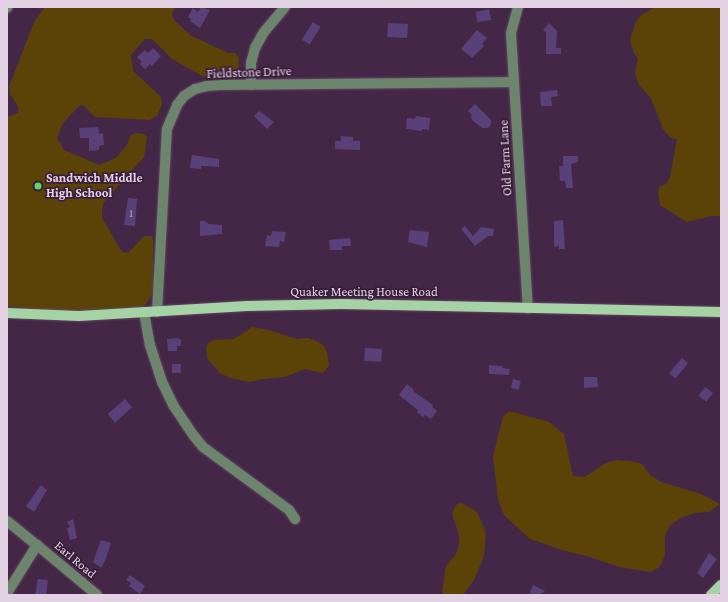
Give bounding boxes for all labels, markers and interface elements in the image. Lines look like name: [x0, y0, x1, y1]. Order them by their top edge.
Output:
street label: Fieldstone Drive: [206, 64, 292, 82]
street label: Old Farm Lane: [496, 120, 516, 196]
place label: Sandwich Middle High School: [46, 171, 142, 202]
marker: Sandwich Middle High School: [33, 181, 43, 191]
house number: 1: [129, 206, 133, 220]
street label: Quaker Meeting House Road: [290, 284, 438, 300]
street label: Earl Road: [51, 538, 99, 582]

